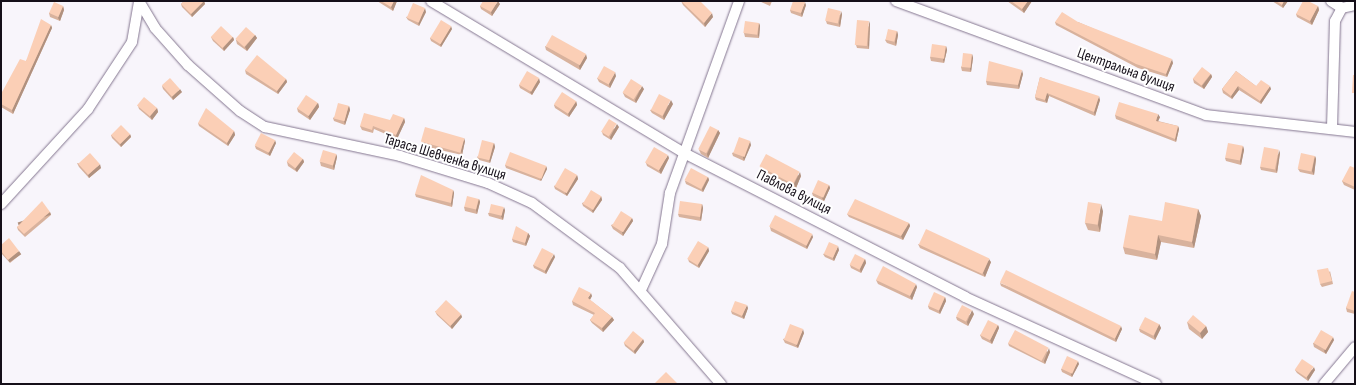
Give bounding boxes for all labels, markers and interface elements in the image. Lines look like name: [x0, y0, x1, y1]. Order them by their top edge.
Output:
street label: Центральна вулиця: [1075, 44, 1177, 96]
street label: Тараса Шевченка вулиця: [382, 130, 508, 184]
street label: Павлова вулиця: [754, 166, 834, 218]

